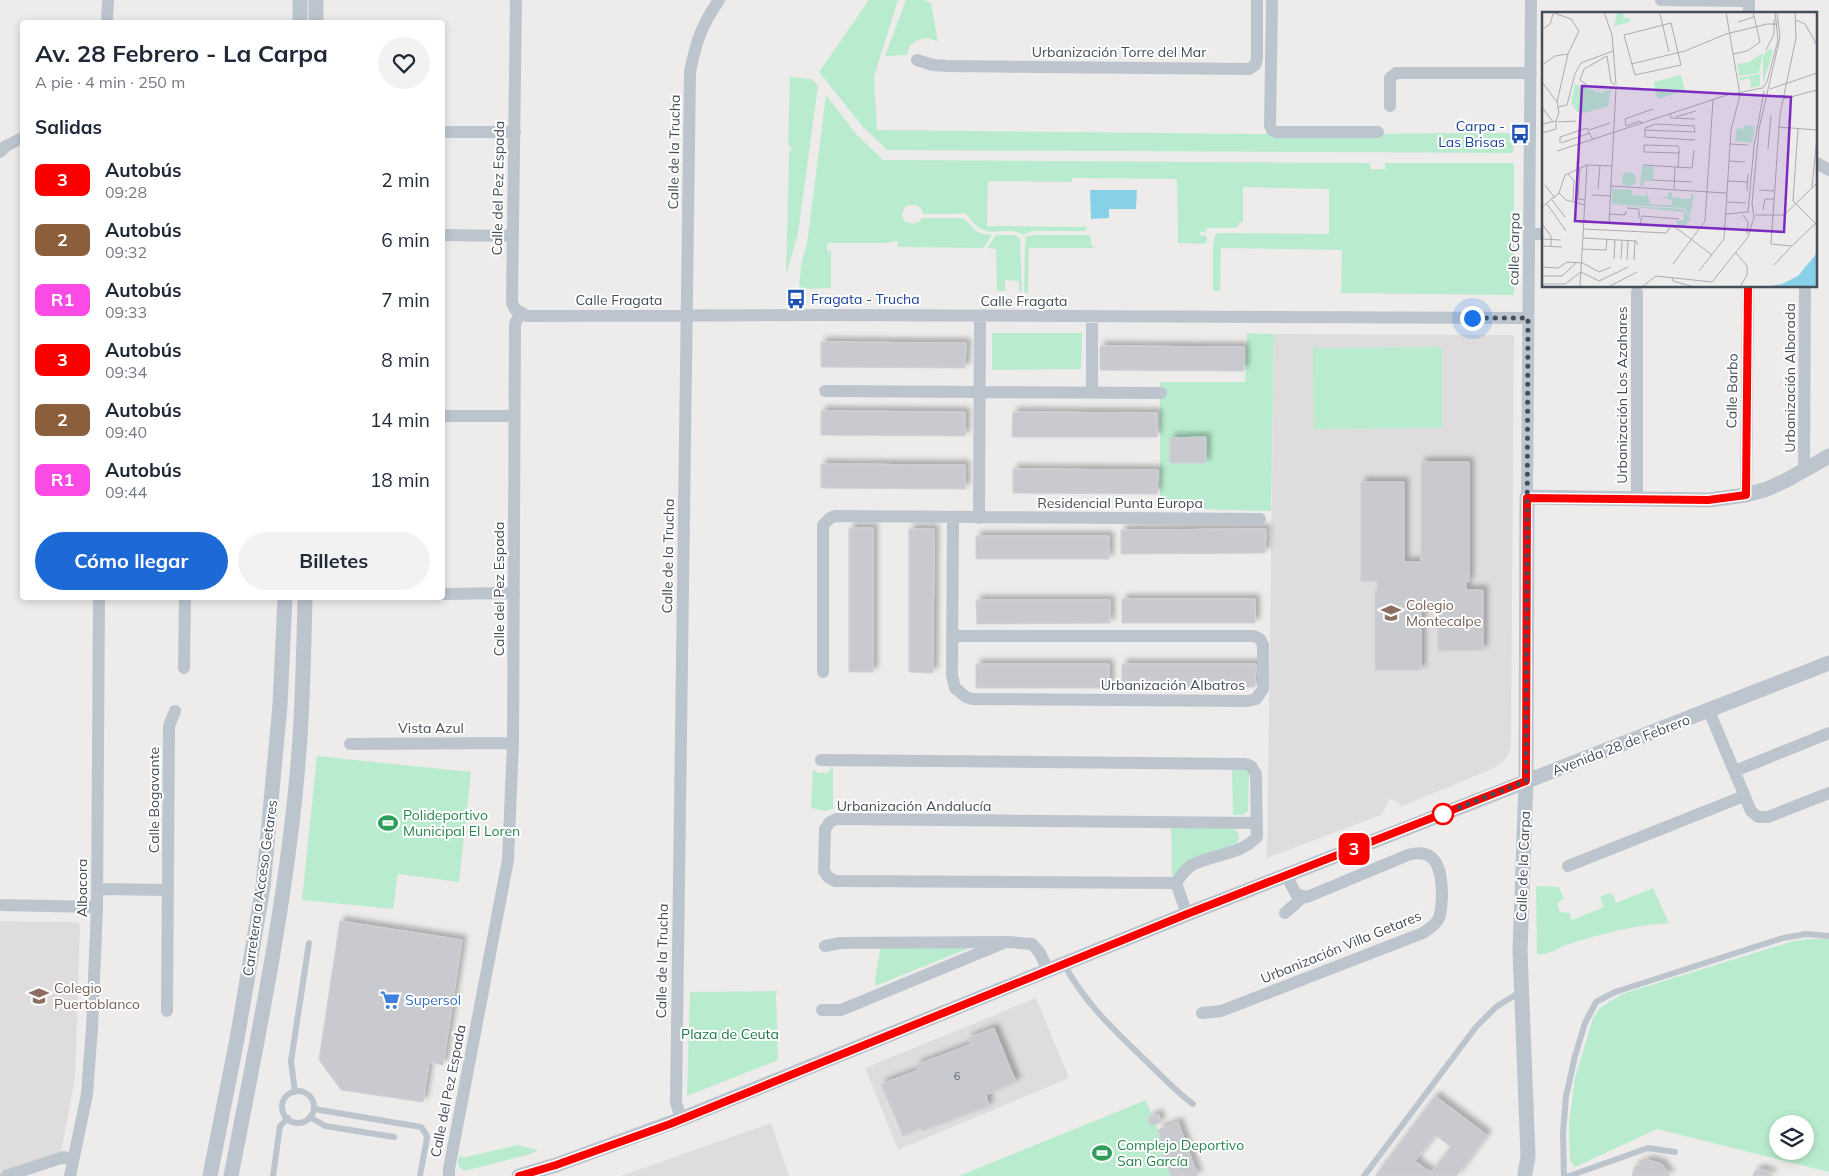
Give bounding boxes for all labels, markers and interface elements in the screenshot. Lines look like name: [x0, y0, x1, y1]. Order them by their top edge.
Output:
inset map: [1542, 12, 1816, 288]
button: heart: [378, 37, 430, 89]
text: Av. 28 Febrero - La Carpa: [35, 38, 328, 68]
street label: Urbanización Torre del Mar: [1032, 43, 1207, 61]
text: A pie · 4 min · 250 m: [35, 72, 185, 92]
street label: Calle de la Trucha: [664, 94, 684, 210]
text: Salidas: [35, 115, 102, 139]
place label: Carpa - Las Brisas: [1438, 117, 1505, 151]
street label: Calle del Pez Espada: [488, 121, 508, 255]
bus stop icon: Carpa - Las Brisas: [1509, 123, 1531, 145]
text: Autobús: [105, 158, 182, 182]
text: 3: [57, 168, 68, 191]
text: 2 min: [381, 168, 430, 192]
text: 09:28: [105, 182, 147, 202]
street label: calle Carpa: [1504, 212, 1524, 286]
text: Autobús: [105, 218, 182, 242]
text: 2: [57, 228, 68, 251]
text: 6 min: [381, 228, 430, 252]
text: 09:32: [105, 242, 147, 262]
text: Autobús: [105, 278, 182, 302]
text: R1: [51, 288, 74, 311]
text: 7 min: [381, 288, 430, 312]
bus stop icon: Fragata - Trucha: [785, 288, 807, 310]
place label: Fragata - Trucha: [811, 290, 920, 308]
street label: Calle Fragata: [576, 291, 662, 309]
street label: Calle Fragata: [981, 292, 1067, 310]
text: 09:33: [105, 302, 147, 322]
street label: Urbanización Alborada: [1781, 303, 1799, 453]
your location: [1460, 306, 1485, 331]
street label: Urbanización Los Azahares: [1613, 306, 1631, 484]
text: Autobús: [105, 338, 182, 362]
text: 3: [57, 348, 68, 371]
text: 8 min: [381, 348, 430, 372]
street label: Calle Barbo: [1722, 353, 1742, 429]
text: 09:34: [105, 362, 147, 382]
text: Autobús: [105, 398, 182, 422]
text: 2: [57, 408, 68, 431]
text: 14 min: [370, 408, 430, 432]
text: 09:40: [105, 422, 147, 442]
text: Autobús: [105, 458, 182, 482]
text: R1: [51, 468, 74, 491]
text: 18 min: [370, 468, 430, 492]
text: 09:44: [105, 482, 147, 502]
street label: Residencial Punta Europa: [1037, 494, 1203, 512]
street label: Calle de la Trucha: [658, 498, 678, 614]
street label: Calle del Pez Espada: [490, 522, 508, 656]
button: Cómo llegar: [35, 532, 228, 590]
button: Billetes: [238, 532, 430, 590]
place label: Colegio Montecalpe: [1406, 596, 1481, 630]
school or university icon: Colegio Montecalpe: [1380, 602, 1402, 624]
street label: Urbanización Albatros: [1101, 676, 1245, 694]
street label: Avenida 28 de Febrero: [1550, 710, 1692, 780]
street label: Vista Azul: [398, 719, 464, 737]
street label: Calle Bogavante: [145, 747, 163, 853]
street label: Urbanización Andalucía: [837, 797, 991, 815]
street label: Carretera a Acceso Getares: [239, 799, 281, 977]
unlabelled marker: [1432, 803, 1454, 825]
place label: Polideportivo Municipal El Loren: [403, 806, 520, 840]
street label: Calle de la Carpa: [1512, 811, 1534, 921]
sports icon: Polideportivo Municipal El Loren: [377, 812, 399, 834]
line badge: 3: [1338, 833, 1370, 865]
text: 3: [1349, 837, 1359, 860]
street label: Albacora: [73, 859, 91, 917]
street label: Calle de la Trucha: [652, 903, 672, 1019]
street label: Urbanización Villa Getares: [1258, 906, 1424, 988]
place label: Colegio Puertoblanco: [54, 979, 140, 1013]
school or university icon: Colegio Puertoblanco: [28, 985, 50, 1007]
supermarket icon: Supersol: [379, 989, 401, 1011]
place label: Supersol: [405, 991, 461, 1009]
street label: Calle del Pez Espada: [426, 1023, 470, 1159]
park label: Plaza de Ceuta: [681, 1025, 779, 1043]
house number: 6: [954, 1069, 961, 1083]
map controls: [1769, 1115, 1814, 1160]
button: layers: [1769, 1115, 1814, 1160]
place label: Complejo Deportivo San García: [1117, 1136, 1244, 1170]
sports icon: Complejo Deportivo San García: [1091, 1142, 1113, 1164]

